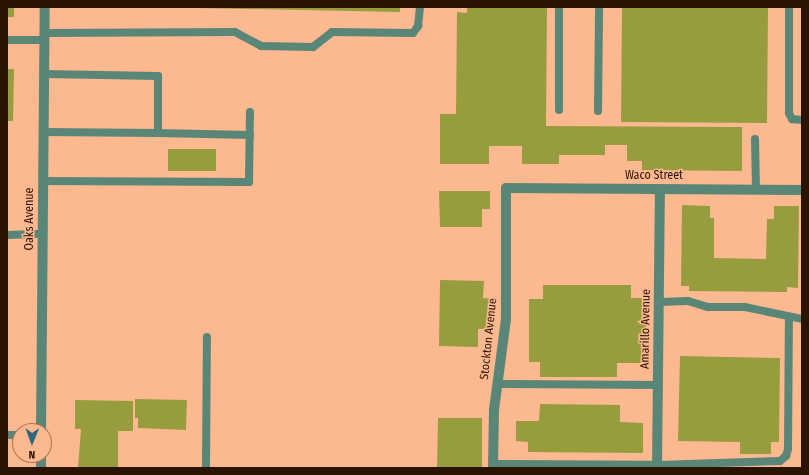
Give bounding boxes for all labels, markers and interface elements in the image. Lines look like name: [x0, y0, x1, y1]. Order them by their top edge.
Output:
street label: Waco Street: [625, 169, 683, 183]
street label: Oaks Avenue: [23, 188, 37, 250]
street label: Amarillo Avenue: [638, 289, 654, 369]
street label: Stockton Avenue: [478, 297, 500, 381]
north arrow: [12, 423, 52, 463]
text: N: [28, 448, 35, 461]

